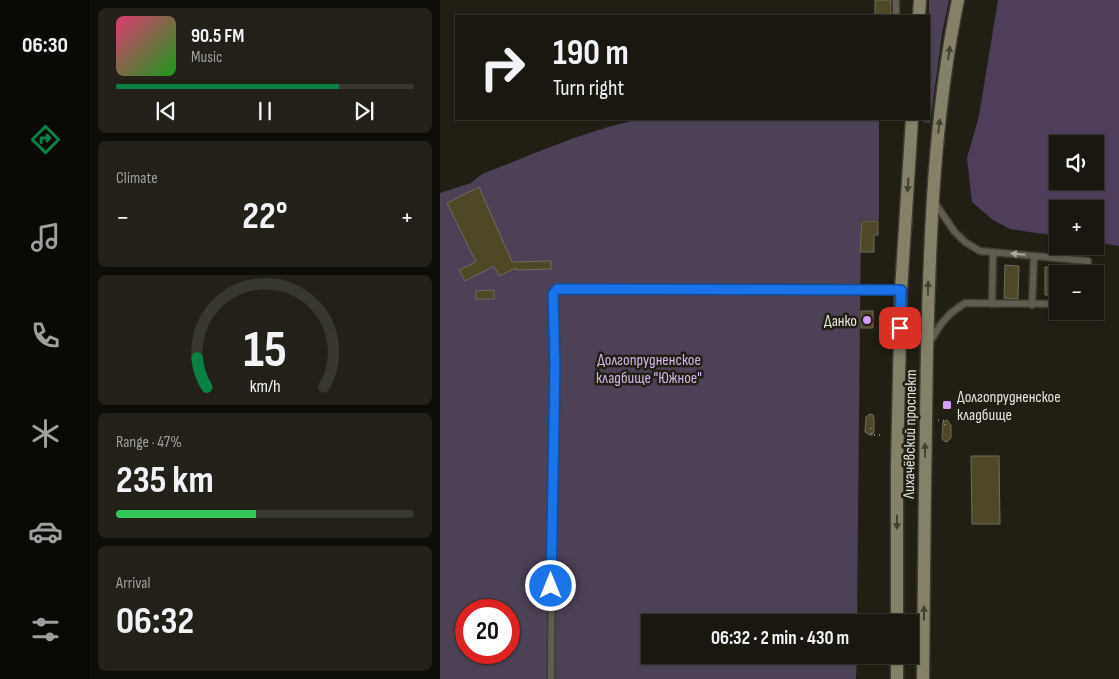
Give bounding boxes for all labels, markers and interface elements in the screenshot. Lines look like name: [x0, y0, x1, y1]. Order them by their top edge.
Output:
text: 90.5 FM: [191, 25, 244, 48]
text: 06:30: [22, 32, 68, 59]
text: 190 m: [553, 32, 629, 75]
icon: right: [470, 35, 535, 100]
one-way arrow: [945, 44, 953, 60]
text: Music: [191, 48, 222, 67]
text: Turn right: [553, 75, 624, 102]
icon: previous: [152, 97, 180, 125]
icon: pause: [251, 97, 279, 125]
icon: next: [350, 97, 378, 125]
one-way arrow: [935, 117, 943, 133]
icon: directions: [28, 122, 63, 157]
map controls: [1049, 135, 1104, 320]
button: sound: [1049, 135, 1104, 190]
text: Climate: [116, 169, 158, 188]
one-way arrow: [903, 177, 911, 193]
text: 22°: [242, 194, 288, 239]
button: +: [1049, 200, 1104, 255]
text: −: [116, 201, 130, 234]
text: +: [400, 201, 414, 234]
icon: music: [28, 220, 63, 255]
one-way arrow: [1010, 250, 1026, 258]
button: −: [1049, 265, 1104, 320]
one-way arrow: [924, 280, 932, 296]
pin: [879, 307, 921, 349]
place label: Данко: [824, 312, 857, 331]
marker: Данко: [861, 314, 873, 326]
icon: arrive: [886, 314, 914, 342]
icon: phone: [28, 318, 63, 353]
text: 15: [243, 319, 287, 382]
park label: Долгопрудненское кладбище "Южное": [596, 351, 702, 388]
street label: Лихачёвский проспект: [900, 369, 921, 500]
text: km/h: [250, 376, 280, 397]
place label: Долгопрудненское кладбище: [957, 388, 1061, 425]
marker: Долгопрудненское кладбище: [941, 399, 953, 411]
icon: climate: [28, 416, 63, 451]
text: Range · 47%: [116, 433, 182, 452]
one-way arrow: [921, 442, 929, 458]
text: 235 km: [116, 458, 214, 503]
icon: car: [28, 514, 63, 549]
one-way arrow: [893, 514, 901, 530]
position arrow: [524, 559, 576, 611]
text: Arrival: [116, 574, 150, 593]
text: 06:32: [116, 599, 194, 644]
speed limit sign: 20: [455, 599, 520, 664]
one-way arrow: [920, 605, 928, 621]
icon: filters: [28, 612, 63, 647]
text: 06:32 · 2 min · 430 m: [711, 627, 849, 650]

